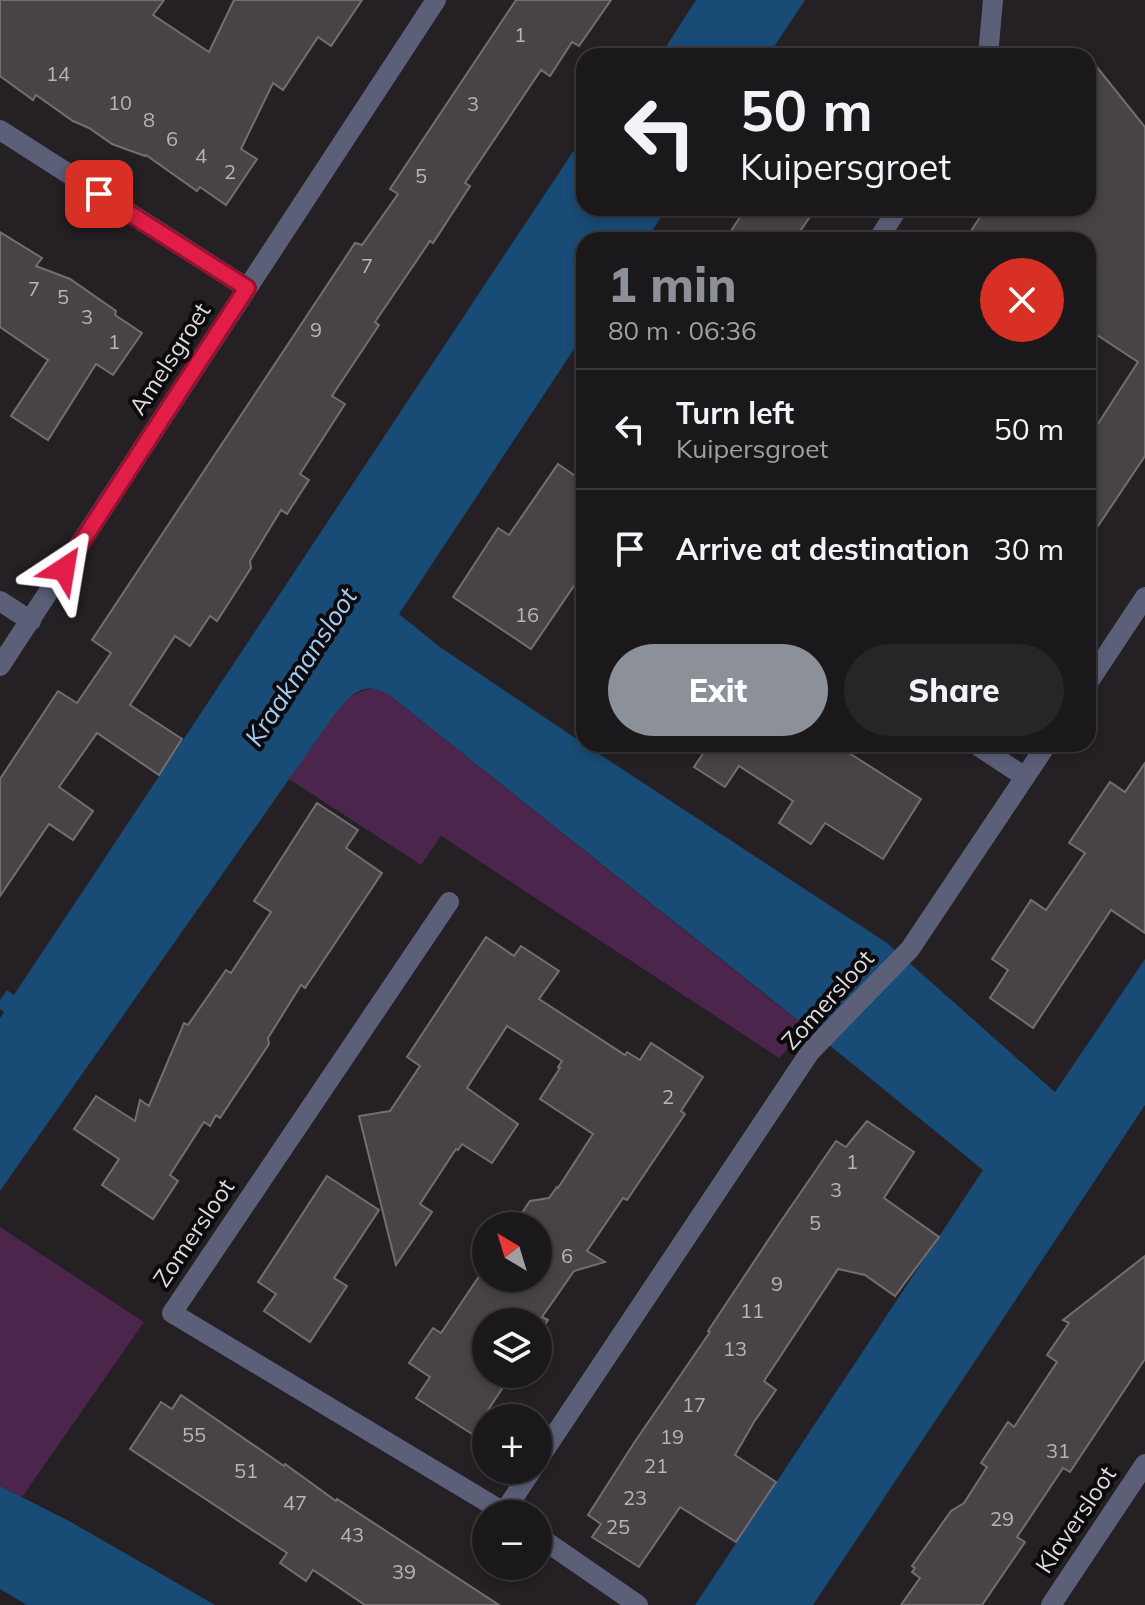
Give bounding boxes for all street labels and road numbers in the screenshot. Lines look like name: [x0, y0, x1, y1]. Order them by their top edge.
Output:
street label: Amelsgroet: [122, 297, 216, 420]
street label: Zomersloot: [775, 943, 880, 1055]
street label: Zomersloot: [146, 1173, 240, 1292]
street label: Klaversloot: [1028, 1460, 1122, 1579]

